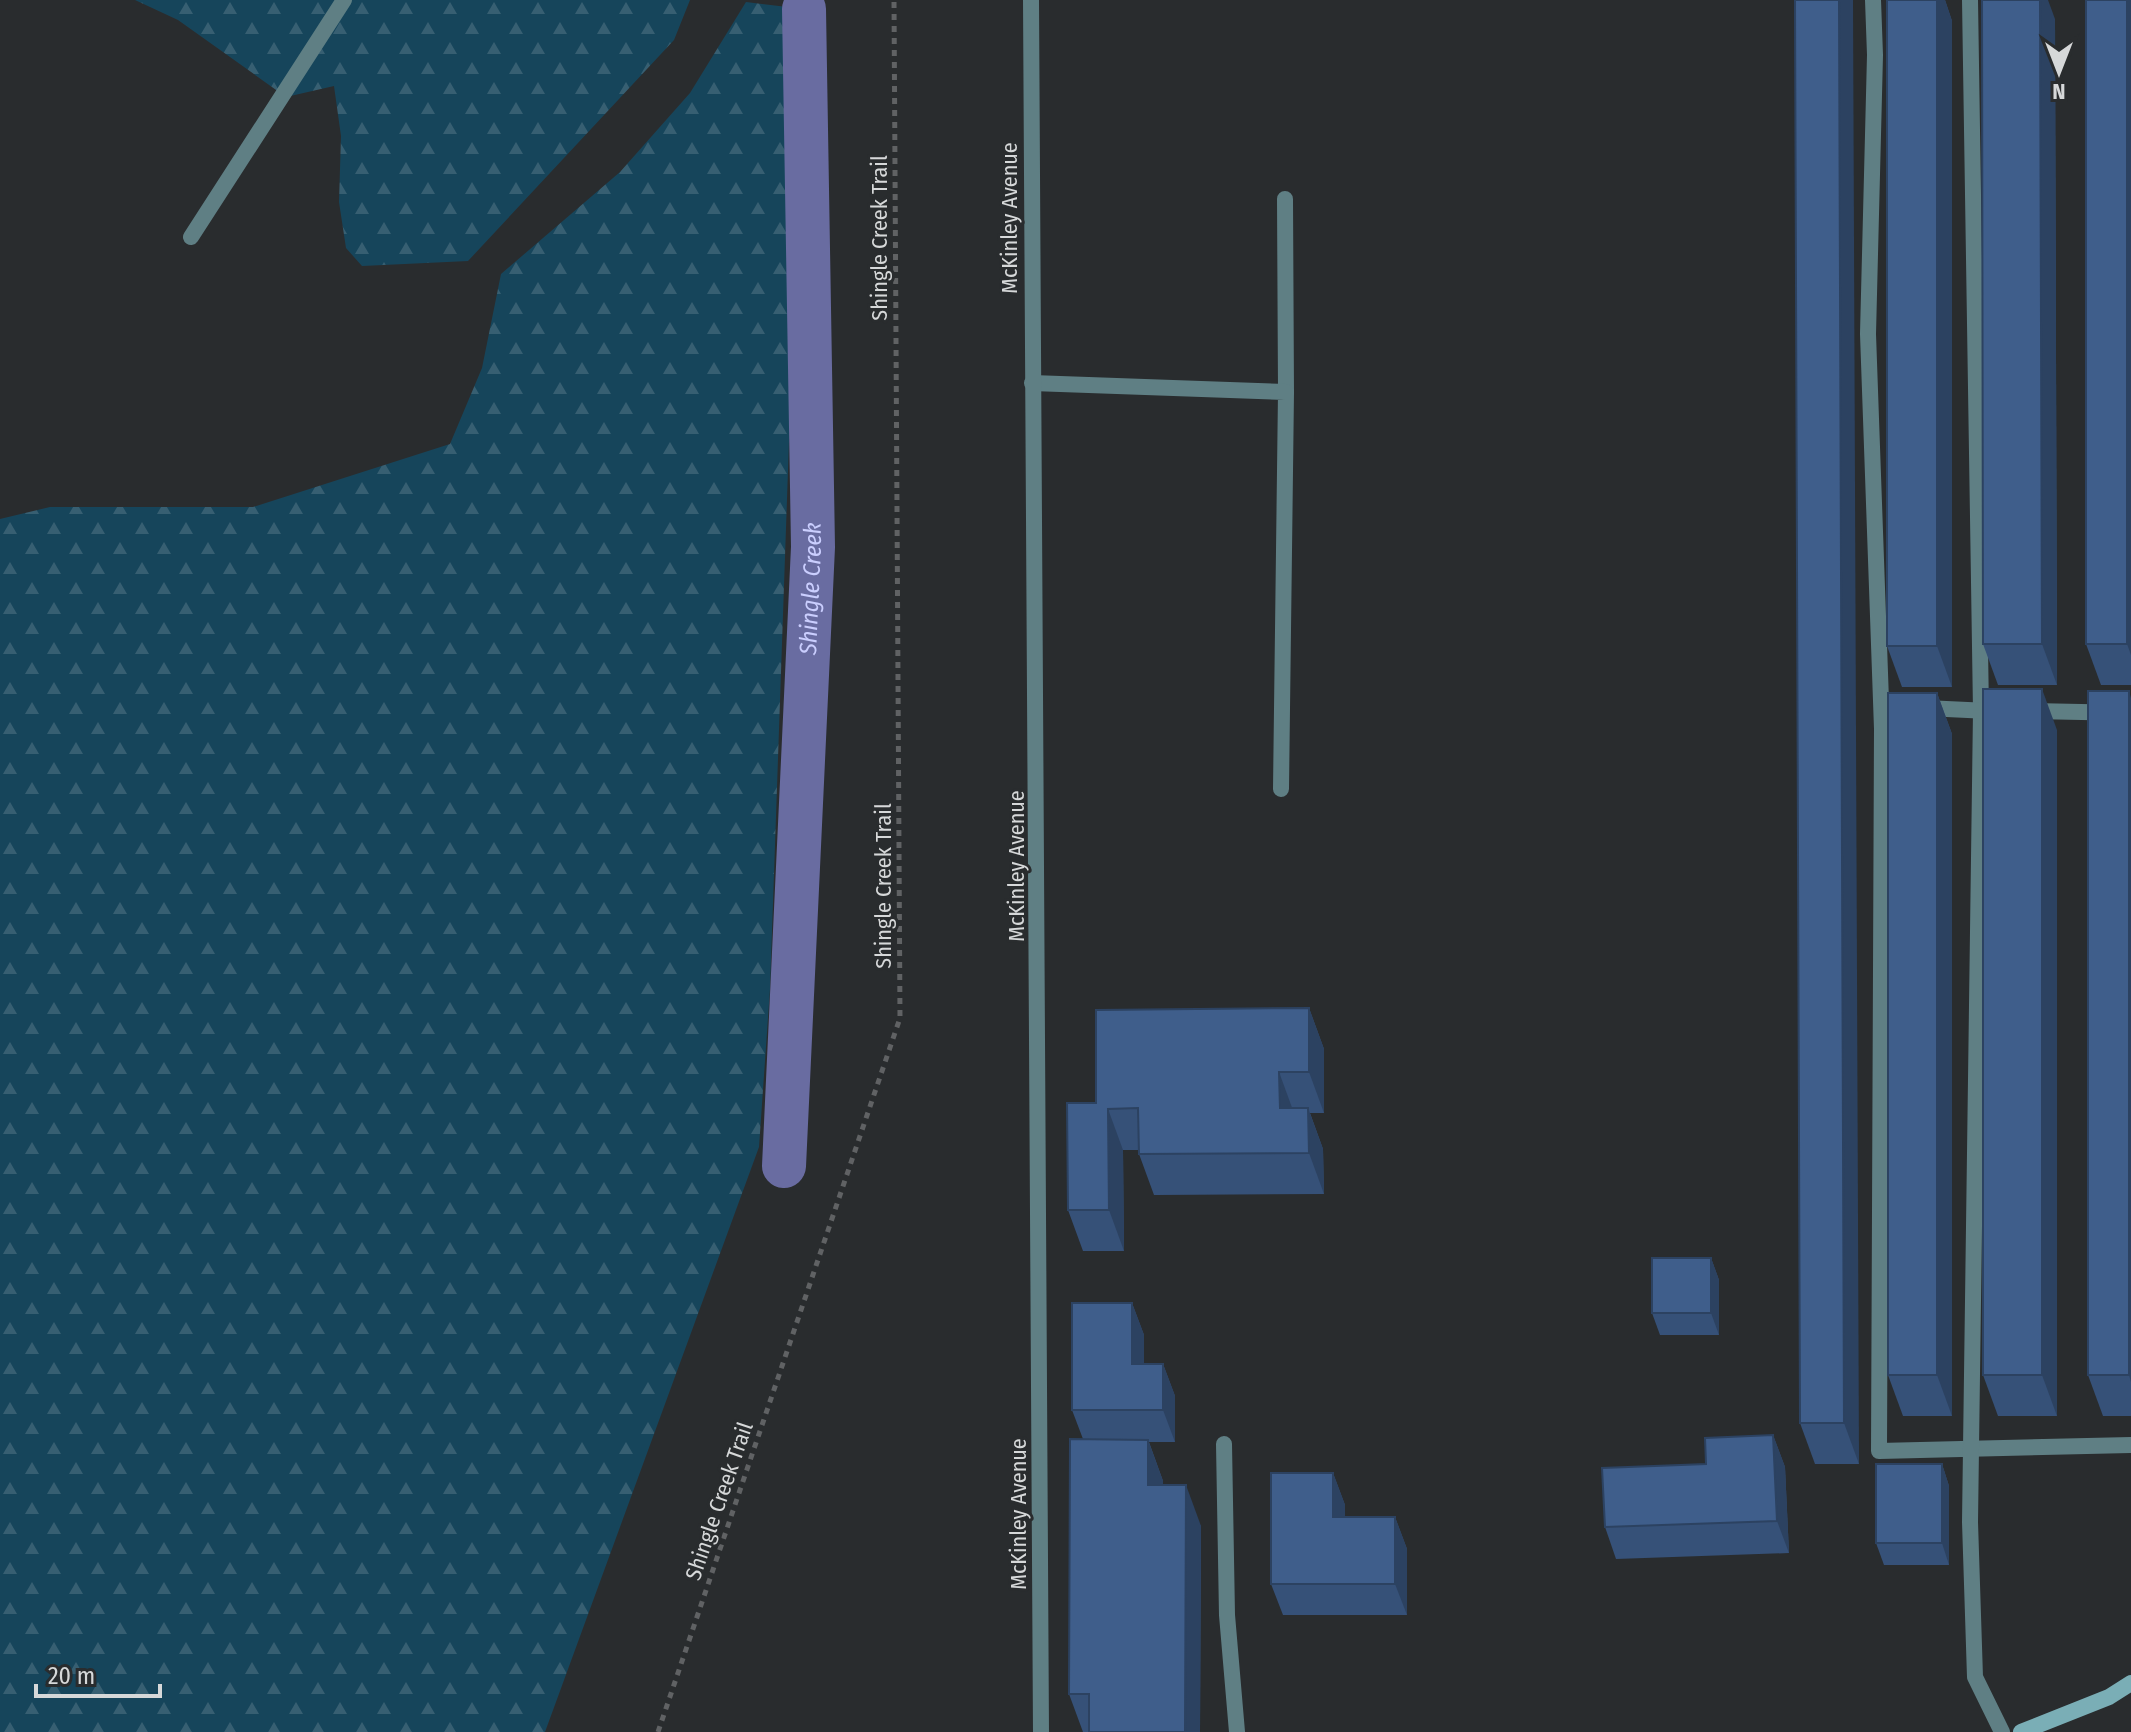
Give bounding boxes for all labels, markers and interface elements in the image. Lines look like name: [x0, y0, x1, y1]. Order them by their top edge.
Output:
north arrow: [2019, 32, 2099, 112]
text: N: [2052, 78, 2066, 105]
street label: McKinley Avenue: [996, 142, 1023, 294]
street label: Shingle Creek Trail: [866, 155, 893, 321]
water label: Shingle Creek: [794, 522, 827, 656]
street label: McKinley Avenue: [1003, 790, 1030, 942]
street label: Shingle Creek Trail: [870, 803, 897, 969]
street label: Shingle Creek Trail: [679, 1418, 759, 1584]
street label: McKinley Avenue: [1005, 1438, 1032, 1590]
scale bar: [36, 1648, 160, 1698]
text: 20 m: [48, 1662, 95, 1690]

